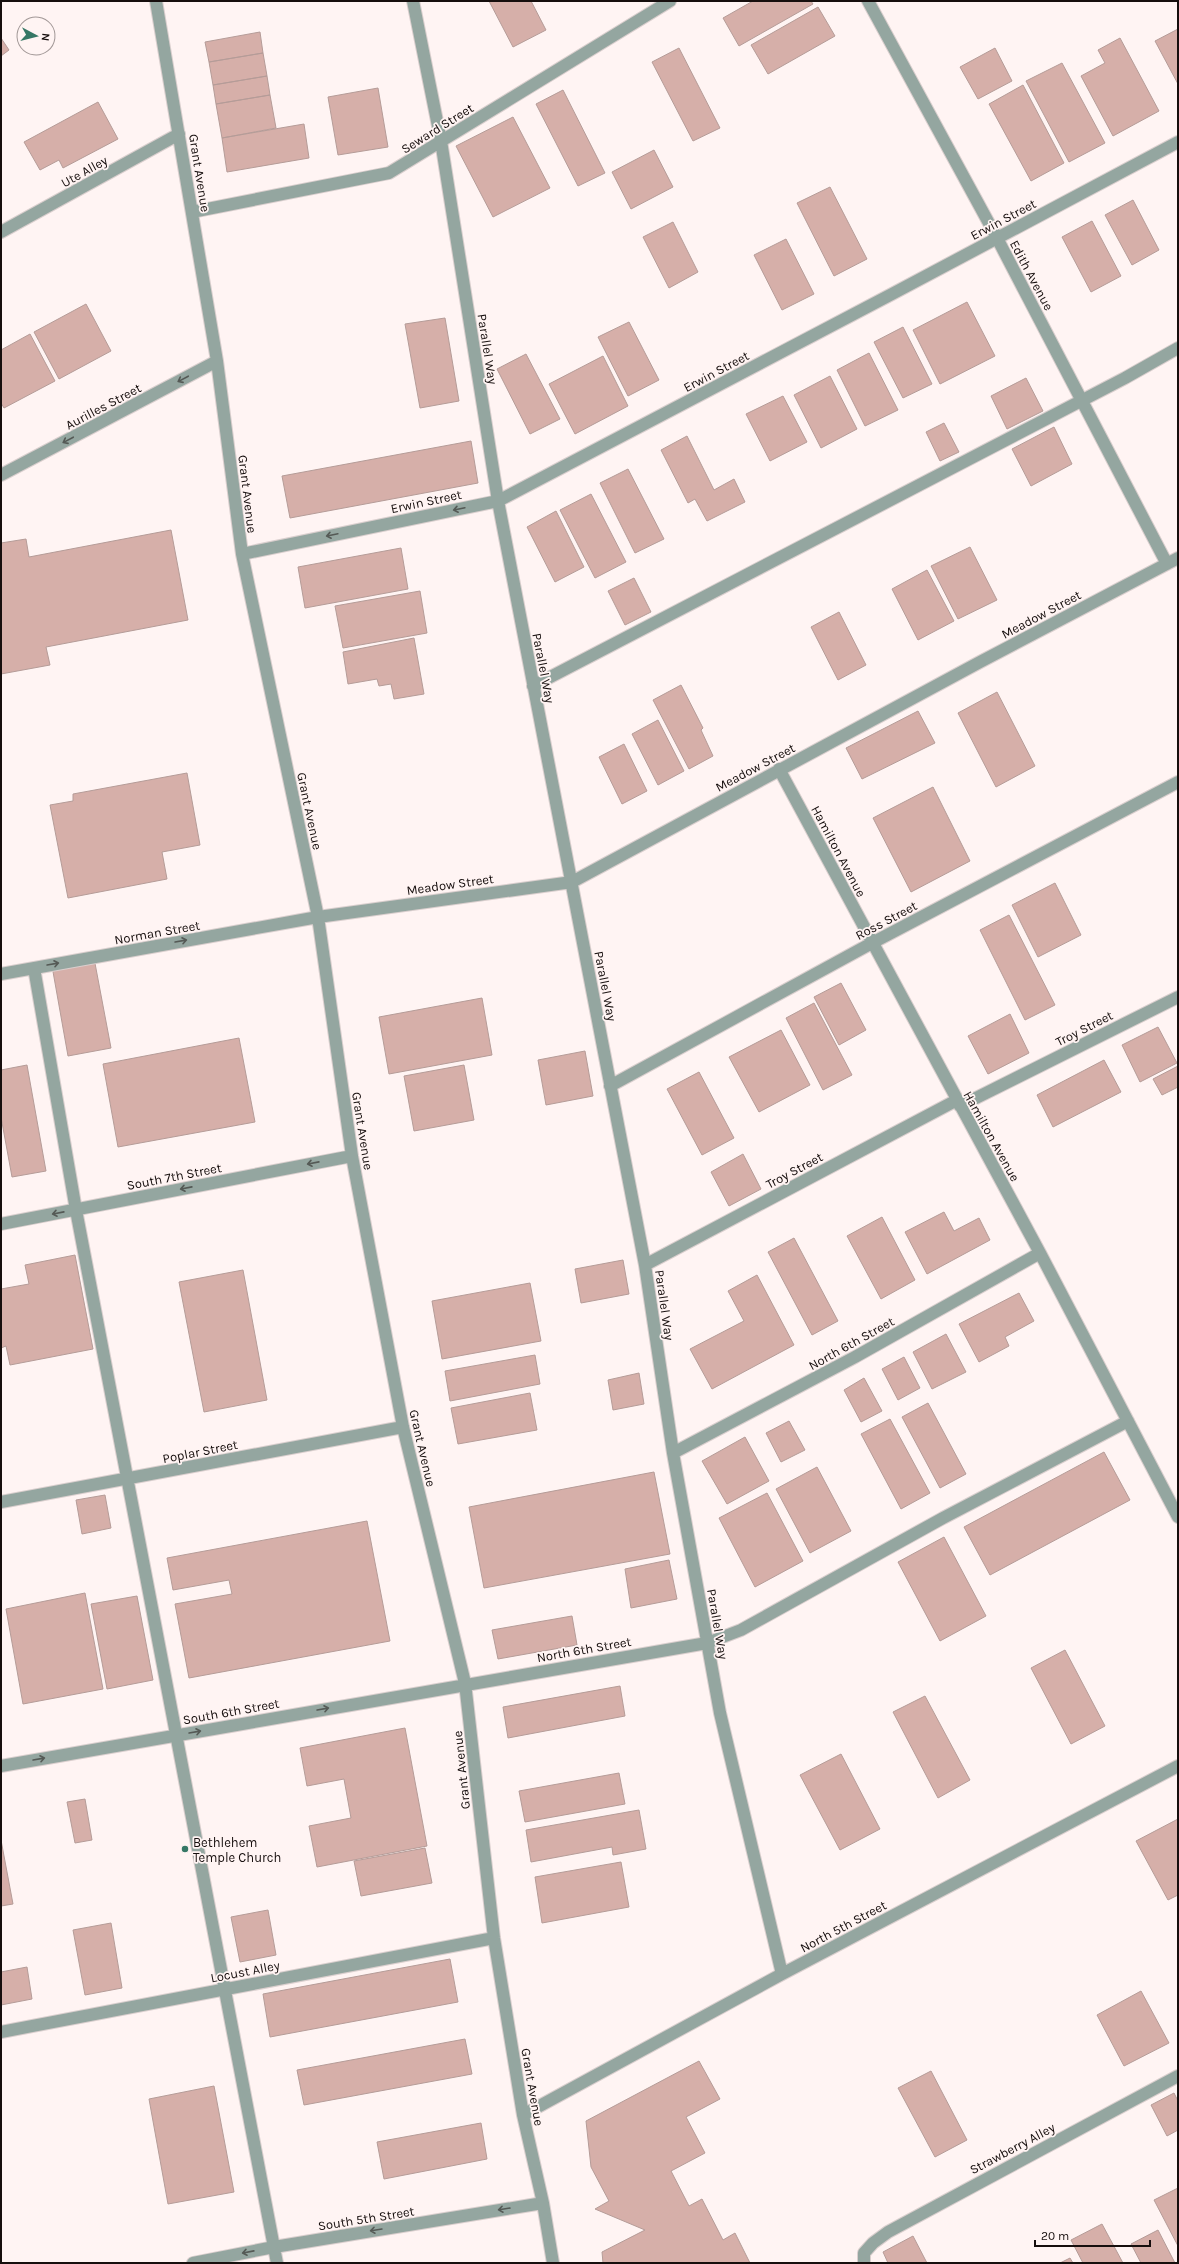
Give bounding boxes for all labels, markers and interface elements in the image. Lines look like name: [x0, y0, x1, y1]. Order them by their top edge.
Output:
north arrow: [16, 16, 56, 56]
text: N: [38, 32, 52, 42]
street label: Seward Street: [398, 100, 476, 157]
street label: Grant Avenue: [186, 133, 213, 213]
street label: Ute Alley: [58, 153, 110, 190]
street label: Erwin Street: [968, 196, 1039, 243]
street label: Edith Avenue: [1007, 237, 1057, 313]
street label: Parallel Way: [475, 313, 500, 385]
street label: Erwin Street: [681, 348, 752, 395]
one-way arrow: [177, 376, 189, 384]
street label: Aurilles Street: [63, 380, 144, 433]
one-way arrow: [62, 437, 74, 444]
street label: Grant Avenue: [235, 454, 260, 534]
street label: Erwin Street: [389, 487, 463, 516]
one-way arrow: [453, 505, 466, 513]
one-way arrow: [326, 531, 339, 539]
street label: Meadow Street: [999, 587, 1084, 642]
street label: Parallel Way: [529, 632, 558, 705]
street label: Meadow Street: [713, 740, 798, 795]
street label: Grant Avenue: [294, 771, 325, 852]
street label: Hamilton Avenue: [808, 803, 869, 900]
street label: Meadow Street: [406, 871, 495, 898]
street label: Ross Street: [853, 898, 920, 943]
street label: Norman Street: [113, 918, 201, 947]
one-way arrow: [174, 937, 187, 945]
street label: Parallel Way: [591, 950, 620, 1023]
one-way arrow: [46, 960, 59, 968]
street label: Troy Street: [1053, 1008, 1115, 1049]
street label: Hamilton Avenue: [960, 1088, 1023, 1184]
street label: Grant Avenue: [349, 1091, 376, 1171]
street label: Troy Street: [763, 1149, 825, 1192]
one-way arrow: [307, 1159, 320, 1167]
street label: South 7th Street: [125, 1160, 223, 1193]
one-way arrow: [180, 1185, 193, 1193]
one-way arrow: [52, 1210, 65, 1218]
street label: Parallel Way: [652, 1269, 677, 1341]
street label: North 6th Street: [806, 1314, 897, 1373]
street label: Grant Avenue: [406, 1408, 439, 1489]
street label: Poplar Street: [161, 1437, 239, 1466]
street label: Parallel Way: [704, 1588, 731, 1661]
street label: North 6th Street: [536, 1634, 633, 1665]
street label: South 6th Street: [182, 1696, 281, 1727]
one-way arrow: [316, 1705, 329, 1713]
one-way arrow: [188, 1727, 201, 1735]
street label: Grant Avenue: [450, 1730, 473, 1810]
one-way arrow: [33, 1755, 46, 1763]
place label: Bethlehem Temple Church: [193, 1835, 281, 1865]
marker: Bethlehem Temple Church: [180, 1844, 190, 1854]
street label: North 5th Street: [798, 1897, 889, 1955]
street label: Locust Alley: [209, 1957, 281, 1986]
street label: Grant Avenue: [518, 2047, 547, 2128]
street label: Strawberry Alley: [967, 2120, 1057, 2177]
street label: South 5th Street: [317, 2203, 416, 2234]
one-way arrow: [498, 2205, 511, 2213]
scale bar: [1035, 2222, 1150, 2248]
one-way arrow: [370, 2227, 383, 2235]
text: 20 m: [1041, 2229, 1069, 2243]
one-way arrow: [242, 2249, 255, 2257]

